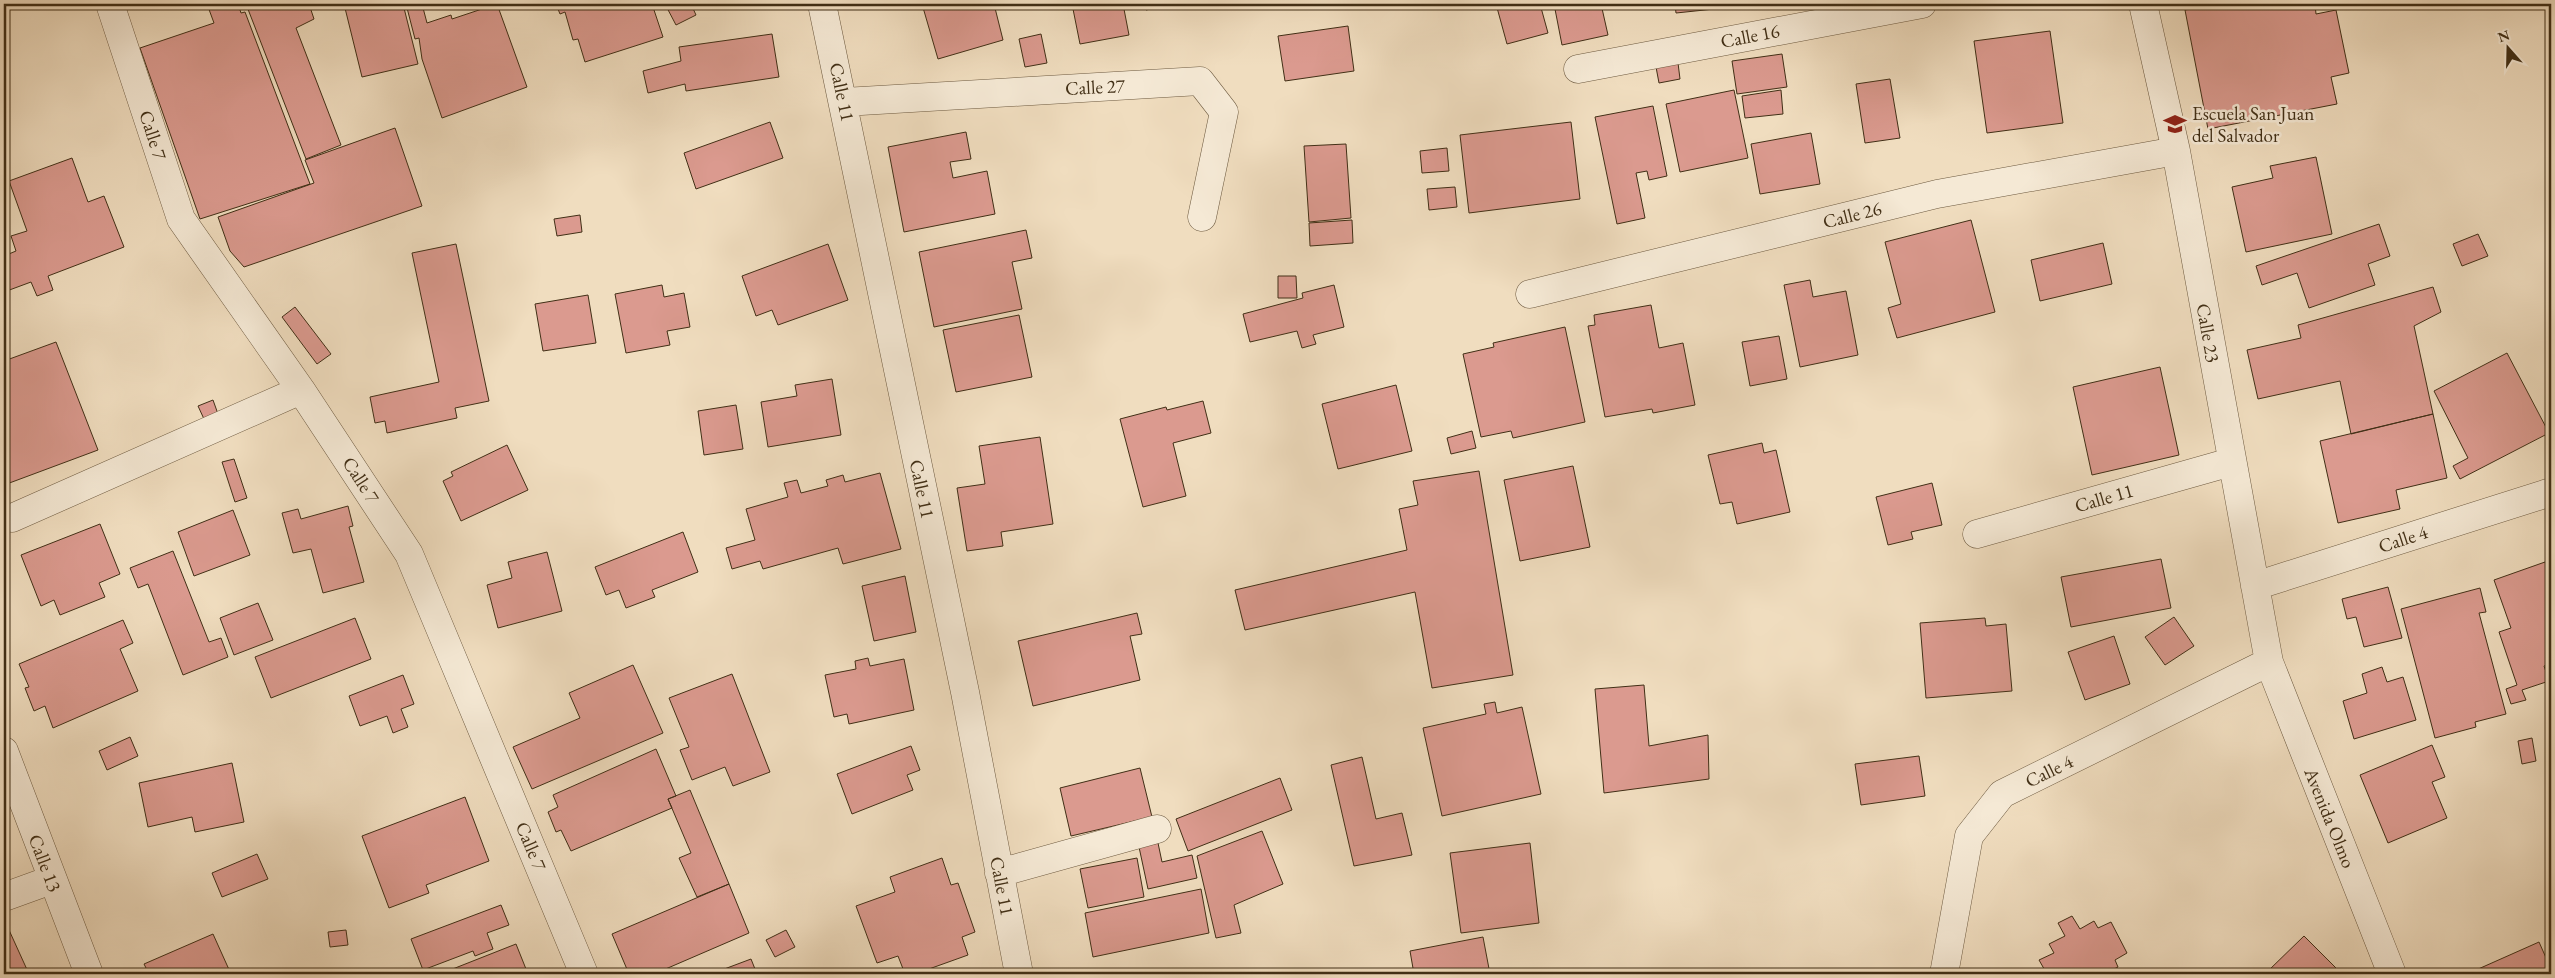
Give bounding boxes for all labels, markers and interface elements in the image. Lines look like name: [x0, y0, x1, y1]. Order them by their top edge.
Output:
street label: Calle 16: [1718, 18, 1782, 54]
north arrow: [2482, 22, 2532, 72]
text: N: [2495, 25, 2513, 46]
street label: Calle 11: [824, 60, 860, 124]
street label: Calle 27: [1065, 73, 1126, 101]
place label: Escuela San Juan del Salvador: [2192, 101, 2314, 148]
street label: Calle 7: [133, 107, 173, 164]
school or university icon: Escuela San Juan del Salvador: [2162, 111, 2188, 137]
street label: Calle 26: [1820, 196, 1884, 234]
street label: Calle 23: [2191, 301, 2225, 365]
street label: Calle 7: [337, 452, 386, 509]
street label: Calle 11: [904, 457, 940, 521]
street label: Calle 11: [2072, 478, 2136, 518]
street label: Calle 4: [2375, 519, 2432, 559]
street label: Calle 4: [2021, 748, 2078, 793]
street label: Avenida Olmo: [2298, 763, 2361, 872]
street label: Calle 7: [510, 818, 553, 875]
street label: Calle 13: [23, 831, 67, 895]
street label: Calle 11: [984, 854, 1020, 918]

